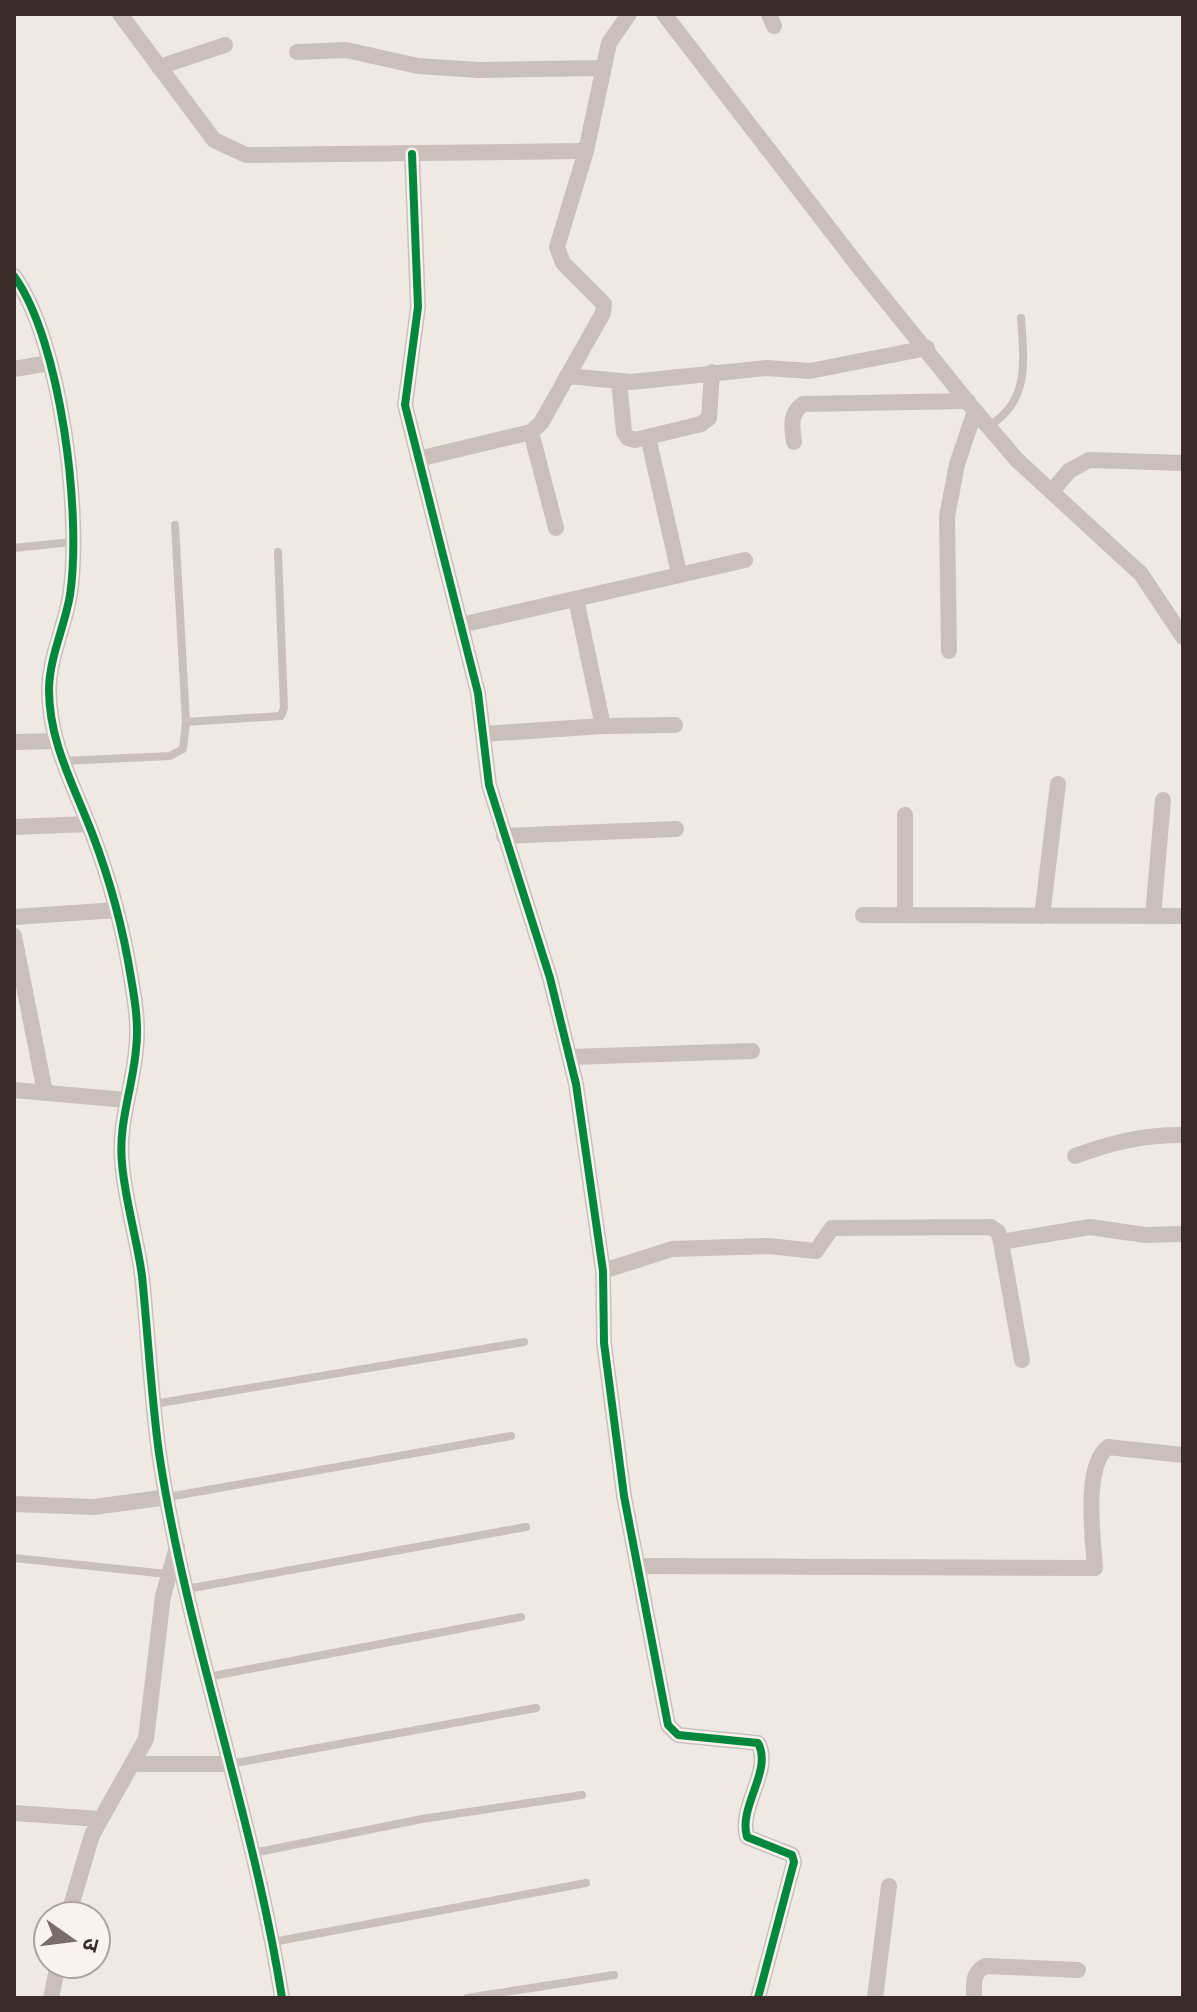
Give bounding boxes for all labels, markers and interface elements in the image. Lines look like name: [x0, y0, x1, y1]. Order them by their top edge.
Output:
north arrow: [32, 1900, 112, 1980]
text: उ: [77, 1935, 107, 1956]

